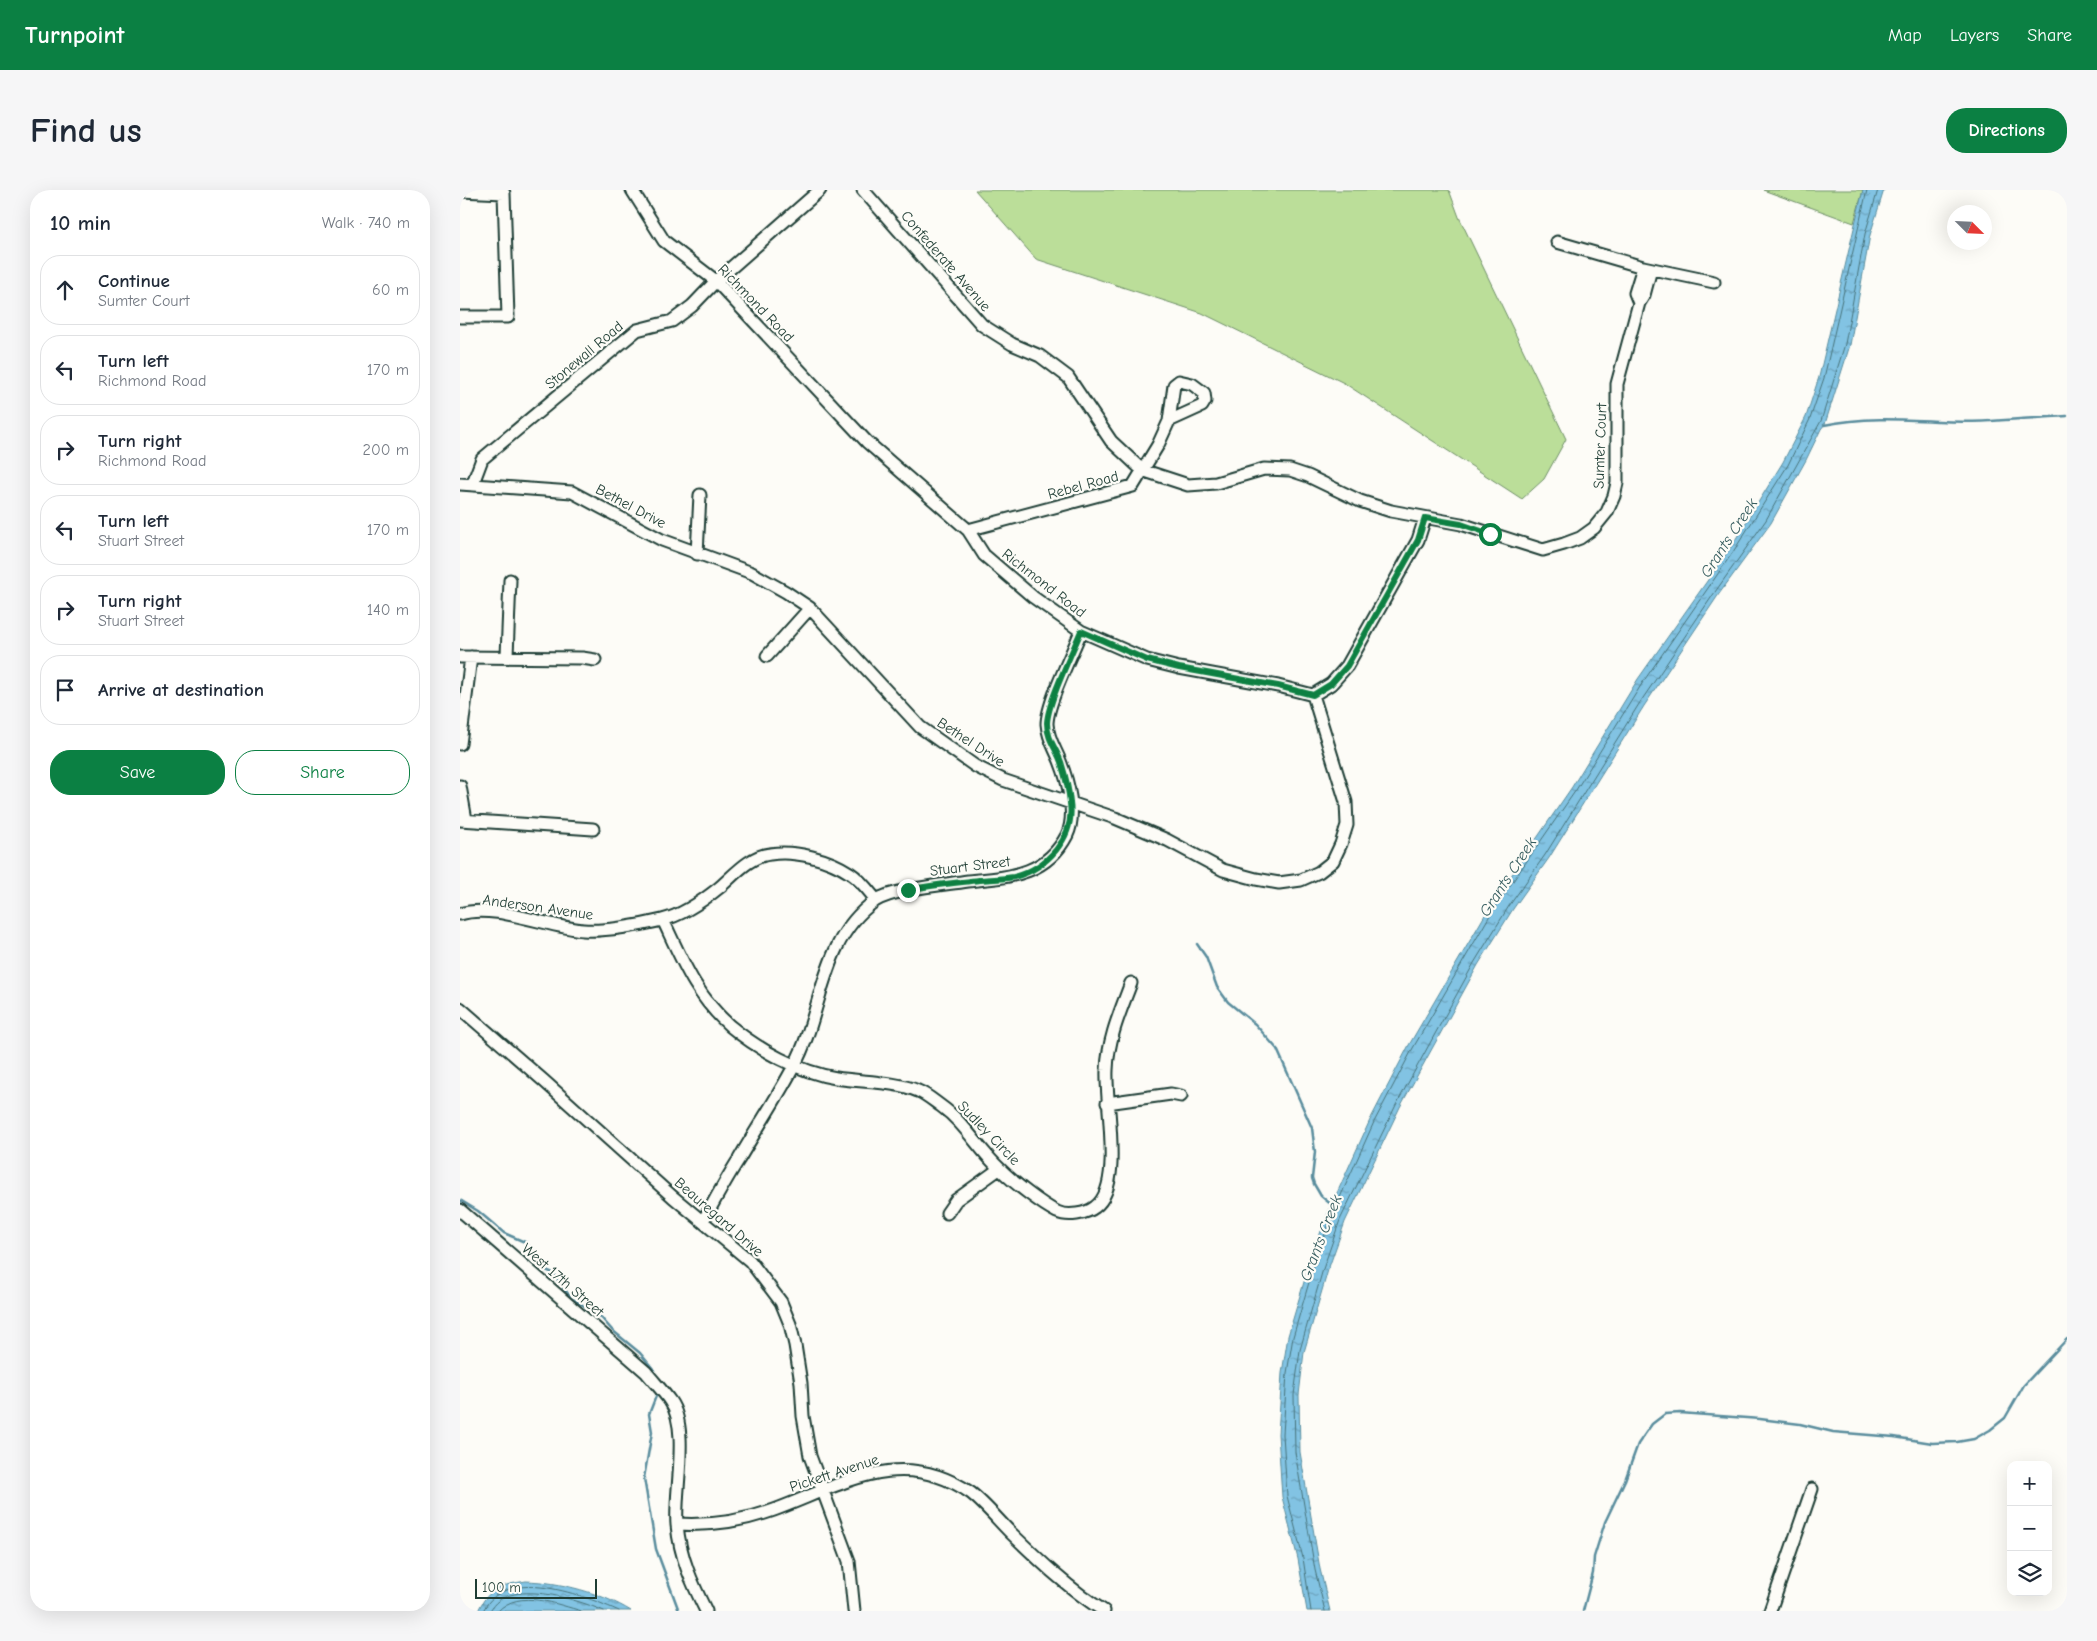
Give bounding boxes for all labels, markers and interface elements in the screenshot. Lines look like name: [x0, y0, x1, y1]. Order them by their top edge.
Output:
text: Turnpoint: [25, 21, 124, 49]
text: Map: [1888, 25, 1922, 46]
text: Layers: [1950, 25, 1999, 46]
text: Share: [2027, 25, 2072, 46]
button: Directions: [1946, 108, 2067, 153]
text: Find us: [30, 110, 142, 151]
north arrow: [1947, 205, 1992, 250]
street label: Confederate Avenue: [897, 207, 995, 315]
text: 10 min: [50, 211, 111, 235]
text: Walk · 740 m: [322, 214, 410, 232]
street label: Richmond Road: [714, 260, 798, 346]
text: Continue: [98, 270, 170, 292]
icon: ahead: [51, 276, 79, 304]
text: 60 m: [372, 281, 409, 299]
text: Sumter Court: [98, 292, 189, 310]
street label: Stonewall Road: [541, 317, 627, 393]
text: Turn left: [98, 350, 169, 372]
icon: left: [51, 356, 79, 384]
text: 170 m: [367, 361, 409, 379]
text: Richmond Road: [98, 372, 206, 390]
street label: Sumter Court: [1590, 402, 1611, 489]
text: Turn right: [98, 430, 182, 452]
icon: right: [51, 436, 79, 464]
text: 200 m: [363, 441, 409, 459]
text: Richmond Road: [98, 452, 206, 470]
street label: Rebel Road: [1046, 467, 1120, 503]
street label: Bethel Drive: [593, 480, 670, 532]
water label: Grants Creek: [1697, 495, 1761, 581]
text: Turn left: [98, 510, 169, 532]
icon: left: [51, 516, 79, 544]
text: 170 m: [367, 521, 409, 539]
route start: [1479, 523, 1502, 546]
text: Stuart Street: [98, 532, 184, 550]
street label: Richmond Road: [998, 545, 1090, 621]
text: Turn right: [98, 590, 182, 612]
icon: right: [51, 596, 79, 624]
text: 140 m: [367, 601, 409, 619]
text: Stuart Street: [98, 612, 184, 630]
icon: arrive: [51, 676, 79, 704]
text: Arrive at destination: [98, 679, 264, 701]
street label: Bethel Drive: [934, 713, 1009, 771]
button: Save: [50, 750, 225, 795]
button: Share: [235, 750, 410, 795]
water label: Grants Creek: [1476, 834, 1540, 920]
street label: Stuart Street: [929, 852, 1012, 880]
route end: [897, 879, 920, 902]
street label: Anderson Avenue: [482, 890, 595, 924]
street label: Sudley Circle: [954, 1097, 1024, 1169]
street label: Beauregard Drive: [671, 1174, 767, 1261]
water label: Grants Creek: [1296, 1192, 1346, 1284]
street label: West 17th Street: [518, 1239, 608, 1321]
street label: Pickett Avenue: [787, 1450, 881, 1496]
map controls: [2007, 1461, 2052, 1596]
button: +: [2007, 1461, 2052, 1506]
button: −: [2007, 1506, 2052, 1551]
button: layers: [2007, 1551, 2052, 1596]
scale bar: [475, 1576, 598, 1599]
text: 100 m: [482, 1579, 521, 1596]

